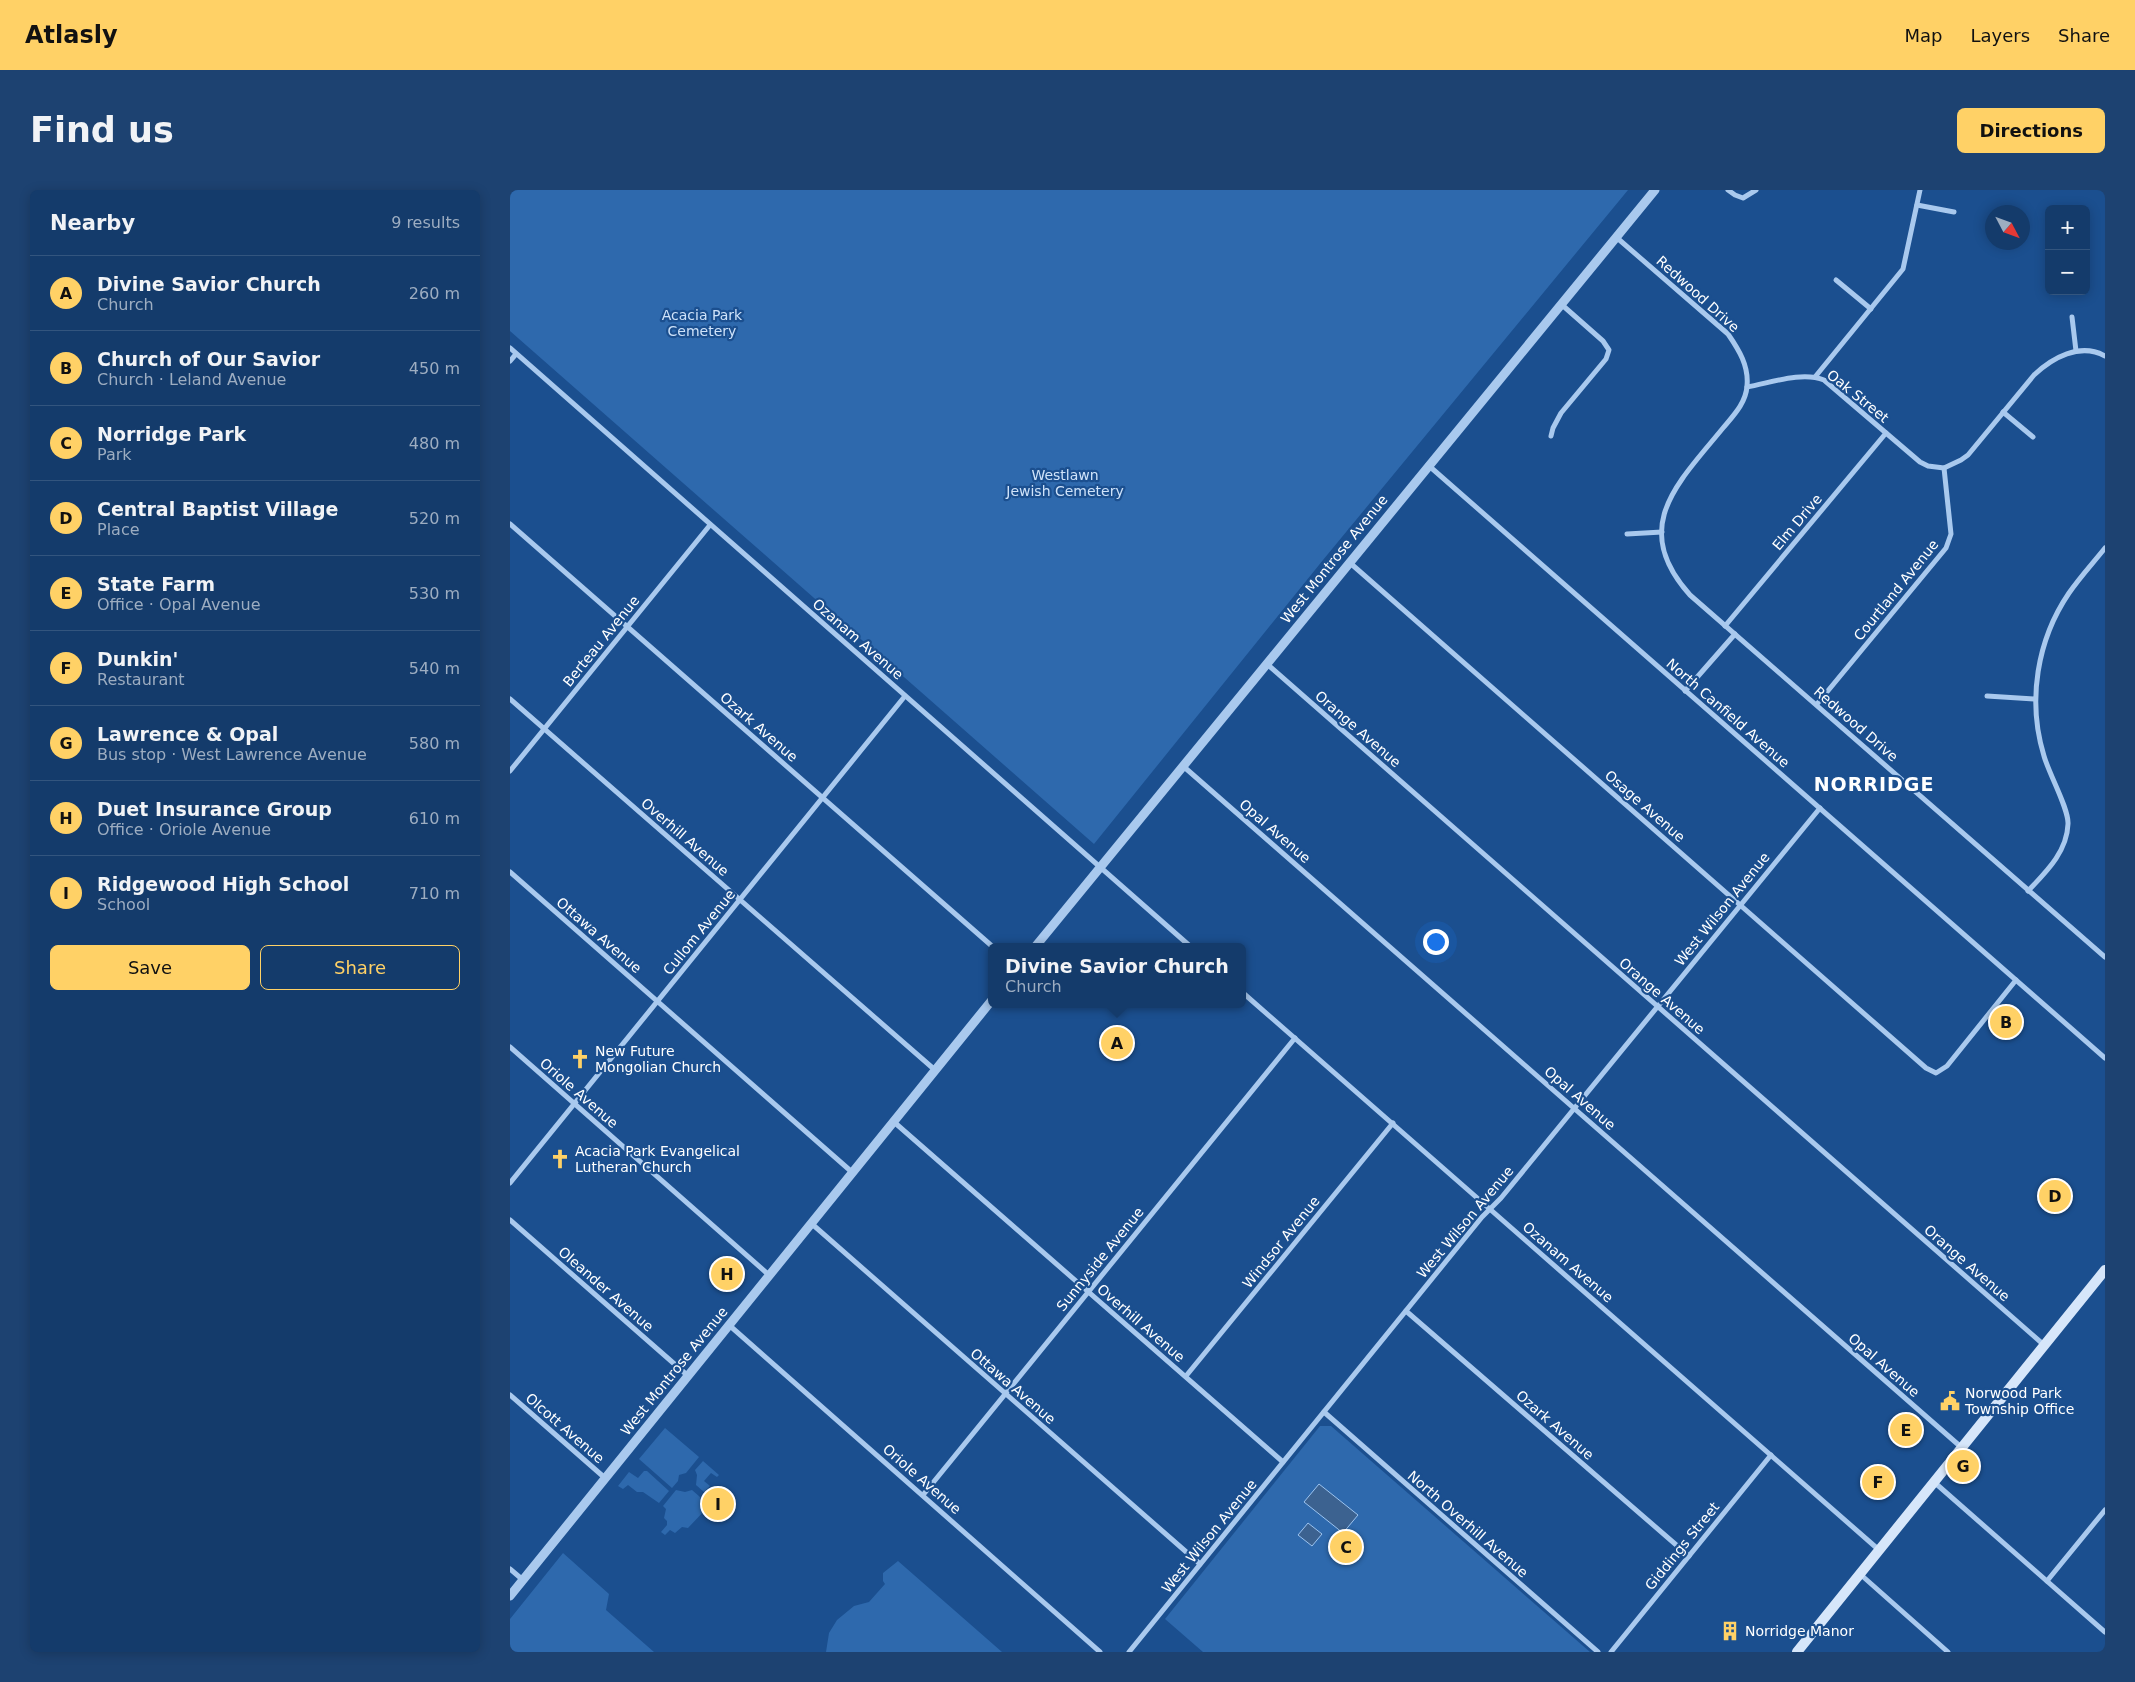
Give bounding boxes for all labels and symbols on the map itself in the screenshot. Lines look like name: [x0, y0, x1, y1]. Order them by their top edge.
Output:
north arrow: [1985, 205, 2030, 250]
street label: Redwood Drive: [1653, 253, 1743, 335]
park label: Acacia Park Cemetery: [662, 307, 743, 339]
street label: Oak Street: [1824, 366, 1892, 426]
park label: Westlawn Jewish Cemetery: [1005, 467, 1124, 499]
street label: Elm Drive: [1769, 491, 1825, 553]
street label: West Montrose Avenue: [1277, 492, 1391, 626]
street label: Courtland Avenue: [1850, 536, 1942, 644]
street label: Berteau Avenue: [560, 592, 642, 690]
street label: Ozanam Avenue: [810, 595, 906, 683]
street label: North Canfield Avenue: [1663, 655, 1793, 771]
street label: Redwood Drive: [1811, 683, 1901, 765]
street label: Orange Avenue: [1312, 687, 1404, 771]
street label: Ozark Avenue: [717, 689, 801, 765]
street label: Osage Avenue: [1602, 767, 1688, 845]
district label: NORRIDGE: [1814, 773, 1934, 795]
street label: Overhill Avenue: [638, 795, 732, 879]
street label: Opal Avenue: [1236, 796, 1314, 866]
street label: West Wilson Avenue: [1671, 849, 1773, 969]
street label: Cullom Avenue: [660, 886, 738, 978]
street label: Ottawa Avenue: [553, 894, 645, 976]
your location: [1423, 929, 1449, 955]
street label: Orange Avenue: [1616, 954, 1708, 1038]
pin: B: [1990, 1003, 2022, 1041]
pin: A: [1101, 1024, 1133, 1062]
place label: New Future Mongolian Church: [595, 1043, 721, 1075]
church icon: New Future Mongolian Church: [569, 1048, 591, 1070]
street label: Oriole Avenue: [537, 1055, 621, 1131]
street label: Opal Avenue: [1541, 1063, 1619, 1133]
place label: Acacia Park Evangelical Lutheran Church: [575, 1143, 740, 1175]
church icon: Acacia Park Evangelical Lutheran Church: [549, 1148, 571, 1170]
street label: West Wilson Avenue: [1413, 1163, 1517, 1281]
pin: D: [2039, 1177, 2071, 1215]
street label: Windsor Avenue: [1239, 1193, 1323, 1291]
street label: Sunnyside Avenue: [1053, 1204, 1147, 1314]
street label: Ozanam Avenue: [1520, 1218, 1616, 1306]
street label: Orange Avenue: [1921, 1221, 2013, 1305]
street label: Oleander Avenue: [555, 1243, 657, 1335]
pin: H: [711, 1255, 743, 1293]
street label: Overhill Avenue: [1094, 1281, 1188, 1365]
street label: West Montrose Avenue: [617, 1304, 731, 1438]
street label: Opal Avenue: [1845, 1330, 1923, 1400]
street label: Ottawa Avenue: [967, 1345, 1059, 1427]
place label: Norwood Park Township Office: [1964, 1385, 2074, 1417]
street label: Ozark Avenue: [1513, 1387, 1597, 1463]
street label: Olcott Avenue: [523, 1390, 607, 1466]
public building icon: Norwood Park Township Office: [1939, 1390, 1961, 1412]
pin: E: [1890, 1411, 1922, 1449]
street label: Oriole Avenue: [880, 1441, 964, 1517]
pin: G: [1947, 1447, 1979, 1485]
pin: F: [1862, 1463, 1894, 1501]
street label: North Overhill Avenue: [1405, 1467, 1531, 1581]
street label: West Wilson Avenue: [1158, 1476, 1260, 1596]
pin: I: [702, 1485, 734, 1523]
street label: Giddings Street: [1642, 1498, 1723, 1593]
pin: C: [1330, 1528, 1362, 1566]
building icon: Norridge Manor: [1719, 1620, 1741, 1642]
place label: Norridge Manor: [1745, 1623, 1854, 1639]

